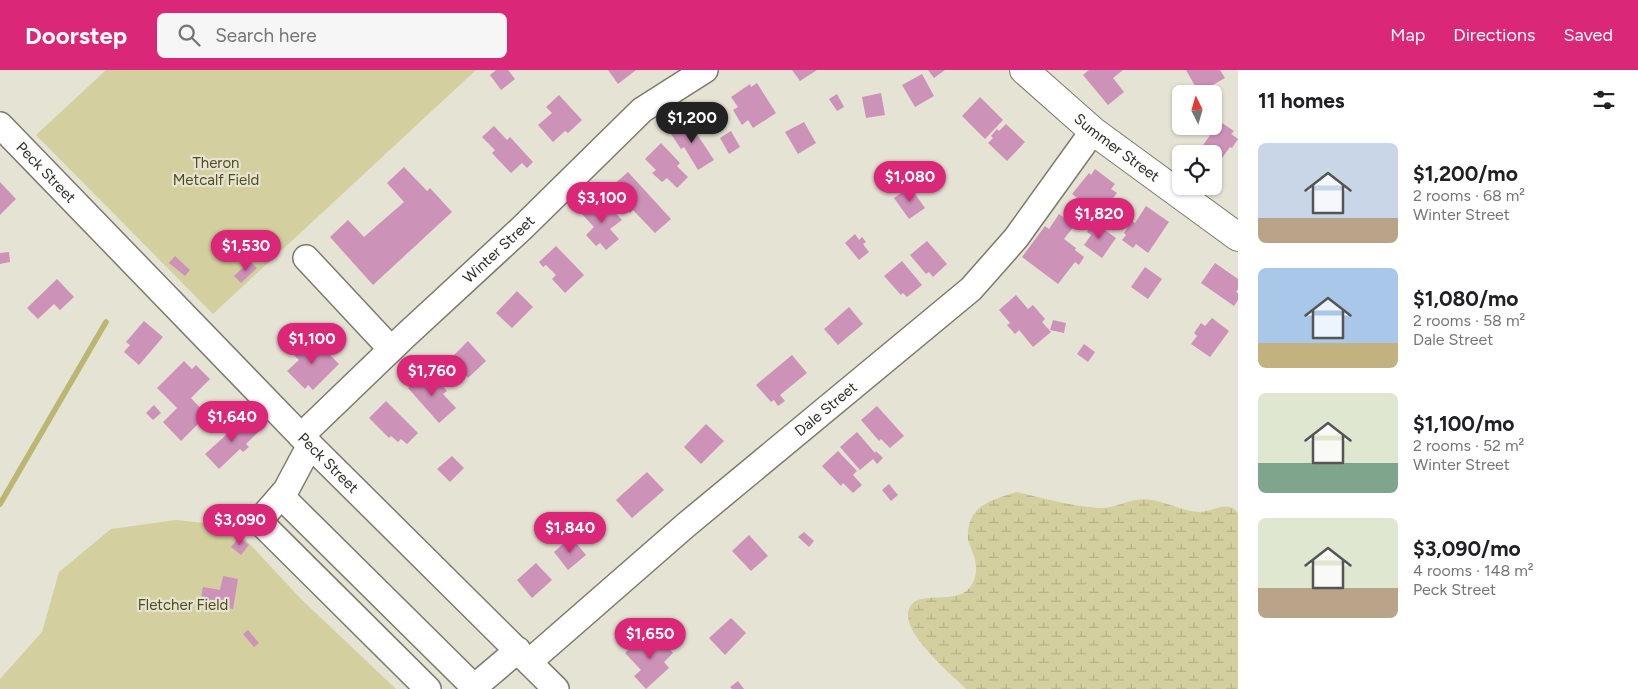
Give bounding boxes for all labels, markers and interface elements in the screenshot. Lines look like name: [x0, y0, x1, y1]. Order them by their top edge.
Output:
search box: [157, 13, 507, 58]
text: Doorstep: [25, 21, 127, 50]
icon: search: [175, 21, 203, 49]
text: Search here: [215, 24, 317, 47]
text: Map: [1390, 24, 1425, 46]
text: Directions: [1453, 24, 1535, 46]
text: Saved: [1563, 24, 1613, 46]
north arrow: [1172, 85, 1222, 135]
map controls: [1172, 85, 1222, 195]
icon: filters: [1590, 86, 1618, 114]
text: 11 homes: [1258, 88, 1345, 113]
pin: $1,200: [651, 102, 733, 144]
text: $1,200: [667, 108, 717, 127]
street label: Summer Street: [1070, 110, 1163, 186]
street label: Peck Street: [12, 138, 80, 207]
button: locate: [1172, 145, 1222, 195]
park label: Theron Metcalf Field: [173, 154, 259, 189]
pin: $1,080: [869, 160, 951, 203]
text: $1,200/mo: [1413, 161, 1518, 186]
icon: home: [1298, 163, 1358, 223]
text: $1,080: [885, 167, 935, 186]
pin: $3,100: [561, 182, 643, 224]
text: 2 rooms · 68 m²: [1413, 186, 1525, 205]
text: $3,100: [577, 188, 627, 207]
pin: $1,820: [1058, 198, 1140, 240]
text: $1,820: [1074, 204, 1124, 223]
text: Winter Street: [1413, 205, 1510, 224]
street label: Winter Street: [459, 212, 539, 287]
pin: $1,530: [205, 230, 287, 272]
text: $1,530: [222, 236, 270, 255]
text: $1,080/mo: [1413, 286, 1519, 311]
icon: home: [1298, 288, 1358, 348]
text: 2 rooms · 58 m²: [1413, 311, 1525, 330]
pin: $1,100: [271, 322, 353, 365]
text: $1,100: [288, 329, 336, 348]
text: Dale Street: [1413, 330, 1493, 349]
pin: $1,760: [391, 354, 473, 397]
text: $1,760: [408, 361, 456, 380]
street label: Dale Street: [791, 378, 861, 440]
pin: $1,640: [191, 400, 273, 443]
text: $1,640: [207, 407, 257, 426]
text: $1,100/mo: [1413, 411, 1515, 436]
icon: home: [1298, 413, 1358, 473]
street label: Peck Street: [294, 429, 362, 497]
text: 2 rooms · 52 m²: [1413, 436, 1524, 455]
text: Winter Street: [1413, 455, 1510, 474]
pin: $3,090: [199, 504, 281, 546]
text: $3,090: [214, 510, 266, 529]
pin: $1,840: [529, 512, 611, 554]
text: $1,840: [545, 518, 595, 537]
text: $3,090/mo: [1413, 536, 1521, 561]
icon: home: [1298, 538, 1358, 598]
text: 4 rooms · 148 m²: [1413, 561, 1534, 580]
text: Peck Street: [1413, 580, 1496, 599]
park label: Fletcher Field: [138, 596, 228, 614]
pin: $1,650: [609, 618, 691, 660]
text: $1,650: [626, 624, 674, 643]

